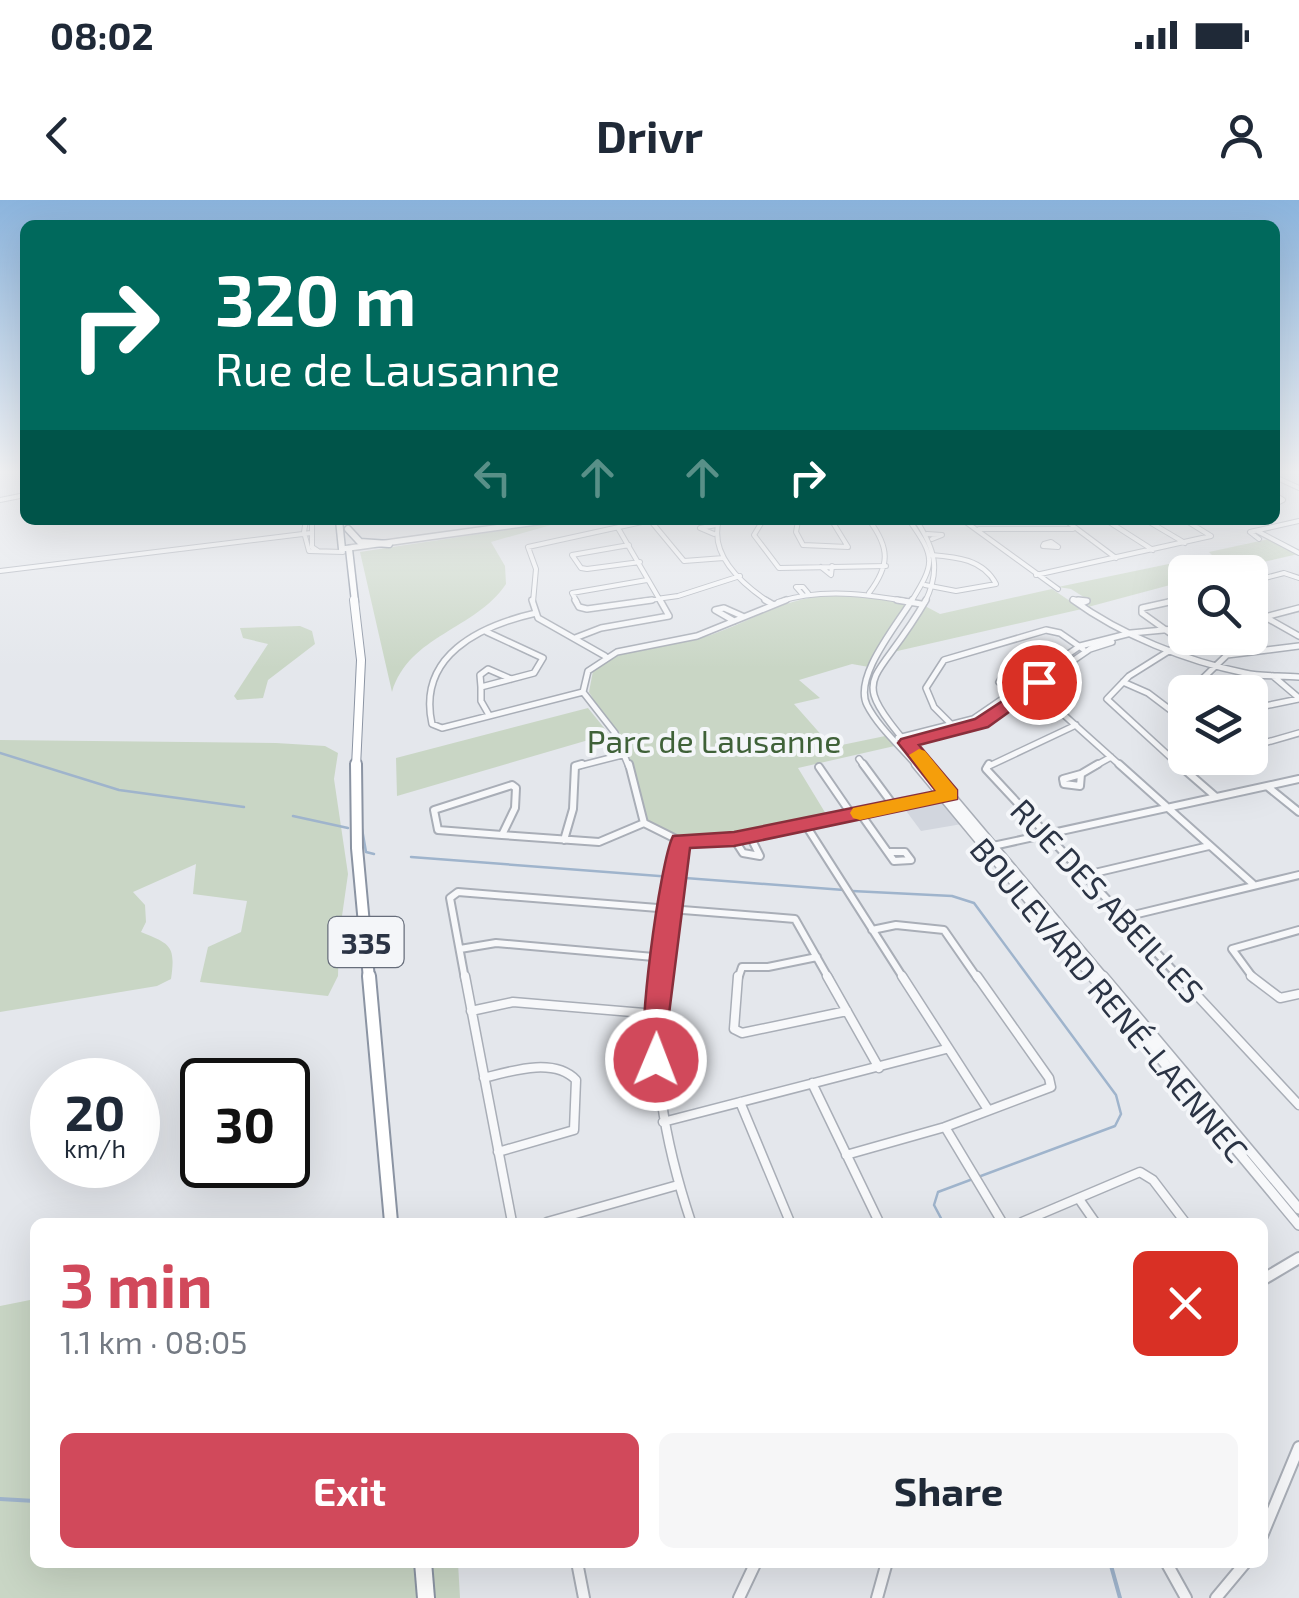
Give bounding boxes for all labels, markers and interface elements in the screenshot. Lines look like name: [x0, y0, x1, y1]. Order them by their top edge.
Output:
text: 08:02: [50, 12, 153, 58]
icon: back: [30, 108, 85, 163]
text: Drivr: [596, 108, 703, 162]
icon: person: [1214, 108, 1269, 163]
text: 320 m: [215, 256, 416, 340]
icon: right: [50, 260, 180, 390]
text: Rue de Lausanne: [215, 341, 560, 395]
icon: left: [465, 450, 520, 505]
icon: ahead: [570, 450, 625, 505]
icon: ahead: [675, 450, 730, 505]
icon: right: [780, 450, 835, 505]
map controls: [1168, 555, 1268, 775]
button: search: [1168, 555, 1268, 655]
pin: [997, 640, 1082, 725]
icon: arrive: [1012, 655, 1067, 710]
button: layers: [1168, 675, 1268, 775]
park label: Parc de Lausanne: [587, 721, 841, 759]
street label: RUE DES ABEILLES: [1004, 790, 1212, 1010]
street label: BOULEVARD RENÉ-LAENNEC: [963, 829, 1257, 1169]
road number: 335: [328, 917, 404, 967]
position arrow: [604, 1008, 708, 1112]
speed limit sign: 30: [180, 1058, 310, 1188]
text: 20: [65, 1081, 125, 1141]
text: km/h: [64, 1133, 126, 1163]
text: 3 min: [60, 1248, 212, 1320]
button: close: [1133, 1251, 1238, 1356]
text: 1.1 km · 08:05: [60, 1322, 247, 1360]
button: Exit: [60, 1433, 639, 1548]
button: Share: [659, 1433, 1238, 1548]

